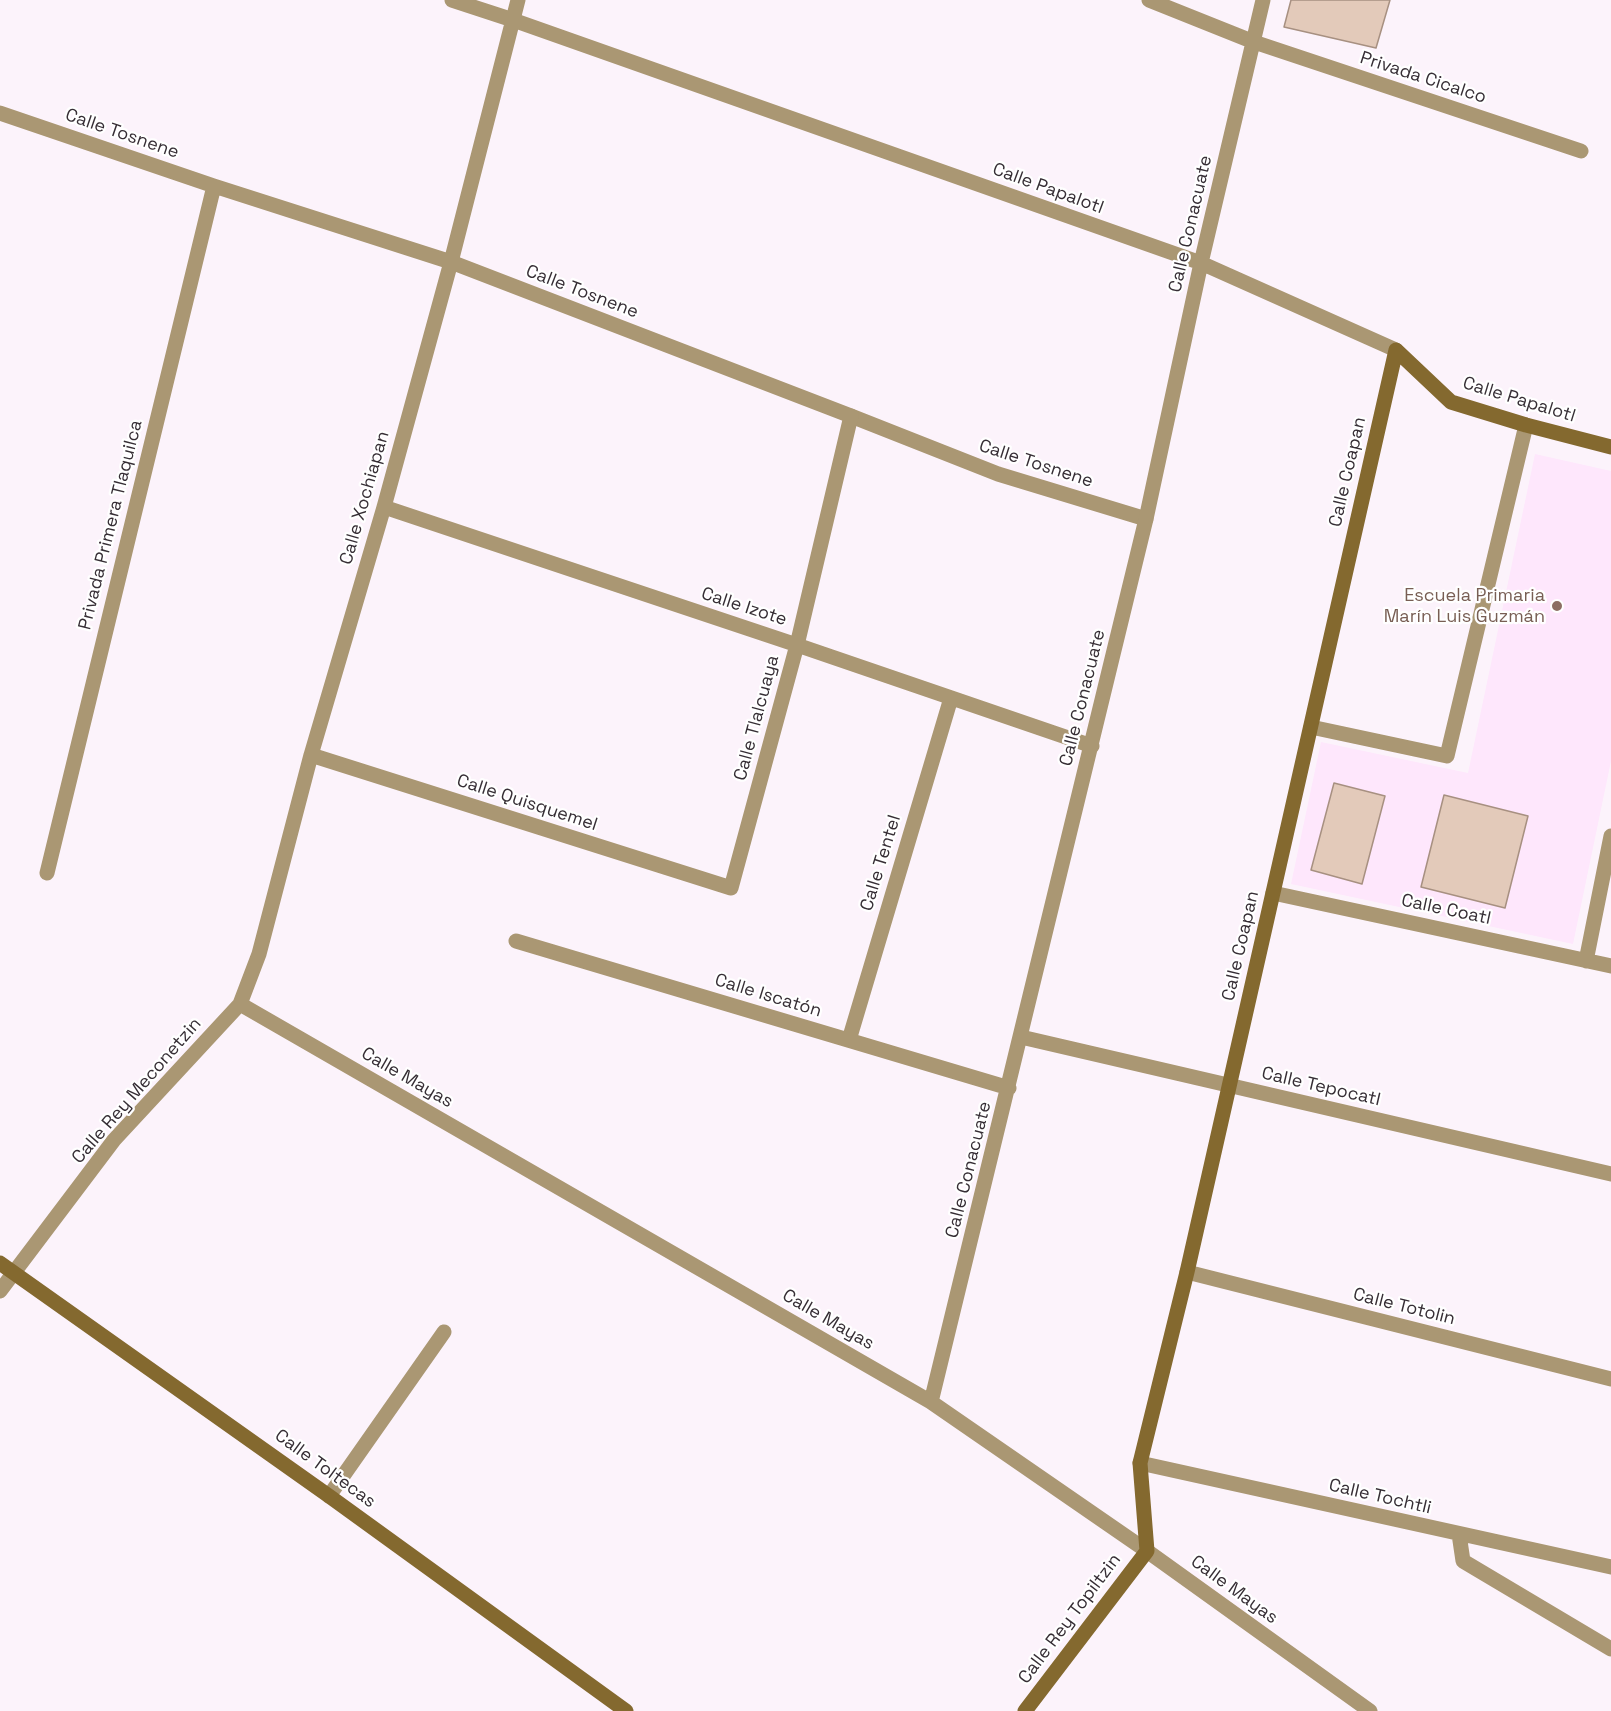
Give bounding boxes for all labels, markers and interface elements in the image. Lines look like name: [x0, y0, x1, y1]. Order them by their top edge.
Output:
street label: Privada Cicalco: [1357, 47, 1489, 109]
street label: Calle Tosnene: [62, 104, 182, 164]
street label: Calle Conacuate: [1165, 153, 1217, 295]
street label: Calle Papalotl: [989, 159, 1107, 219]
street label: Calle Tosnene: [523, 261, 641, 323]
street label: Calle Papalotl: [1460, 373, 1578, 427]
street label: Calle Coapan: [1325, 415, 1371, 529]
street label: Privada Primera Tlaquilca: [74, 418, 148, 632]
street label: Calle Xochiapan: [336, 429, 394, 567]
street label: Calle Tosnene: [976, 435, 1096, 493]
street label: Calle Izote: [698, 583, 790, 631]
place label: Escuela Primaria Marín Luis Guzmán: [1384, 585, 1545, 628]
marker: Escuela Primaria Marín Luis Guzmán: [1550, 599, 1564, 613]
street label: Calle Conacuate: [1056, 627, 1110, 769]
street label: Calle Tlalcuaya: [730, 653, 784, 783]
street label: Calle Quisquemel: [454, 770, 600, 836]
street label: Calle Tentel: [856, 812, 906, 914]
street label: Calle Coapan: [1218, 889, 1264, 1003]
street label: Calle Coatl: [1399, 890, 1493, 930]
street label: Calle Iscatón: [712, 970, 824, 1022]
street label: Calle Rey Meconetzin: [68, 1014, 206, 1168]
street label: Calle Mayas: [357, 1043, 457, 1113]
street label: Calle Tepocatl: [1259, 1063, 1383, 1111]
street label: Calle Conacuate: [942, 1099, 996, 1241]
street label: Calle Totolin: [1351, 1284, 1457, 1330]
street label: Calle Mayas: [778, 1285, 878, 1355]
street label: Calle Toltecas: [270, 1425, 380, 1513]
street label: Calle Tochtli: [1327, 1475, 1433, 1519]
street label: Calle Rey Topiltzin: [1014, 1550, 1126, 1688]
street label: Calle Mayas: [1186, 1551, 1282, 1629]

